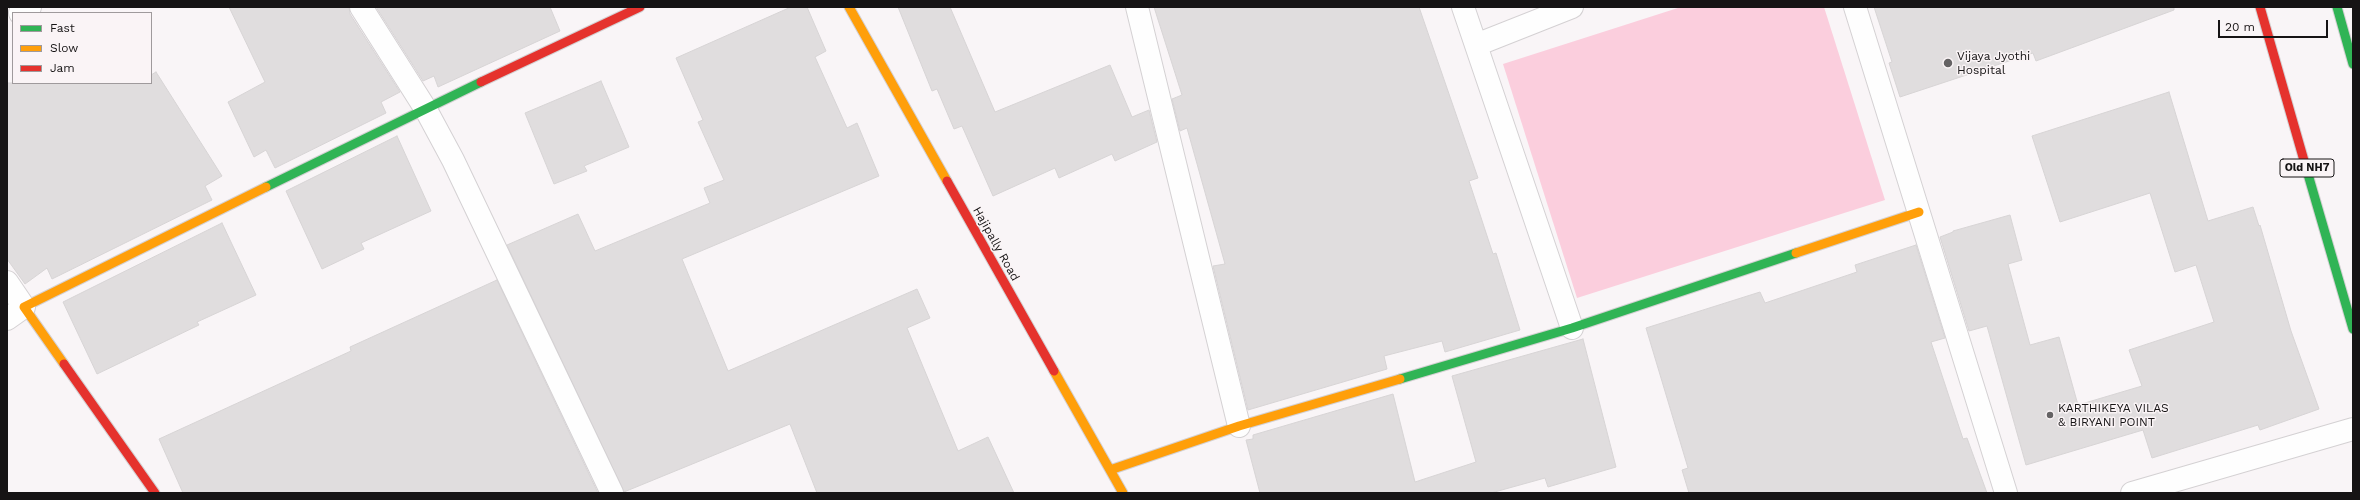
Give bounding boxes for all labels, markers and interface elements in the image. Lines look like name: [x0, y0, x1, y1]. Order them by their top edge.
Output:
legend: [12, 12, 152, 84]
scale bar: [2220, 12, 2330, 38]
text: 20 m: [2225, 20, 2255, 34]
text: Fast: [50, 21, 75, 35]
text: Slow: [50, 41, 78, 55]
place label: Vijaya Jyothi Hospital: [1957, 49, 2030, 77]
marker: Vijaya Jyothi Hospital: [1942, 57, 1954, 69]
text: Jam: [50, 61, 75, 75]
road number: Old NH7: [2280, 159, 2334, 177]
street label: Hajipally Road: [970, 204, 1022, 284]
place label: KARTHIKEYA VILAS & BIRYANI POINT: [2058, 401, 2169, 429]
marker: KARTHIKEYA VILAS & BIRYANI POINT: [2045, 410, 2055, 420]

